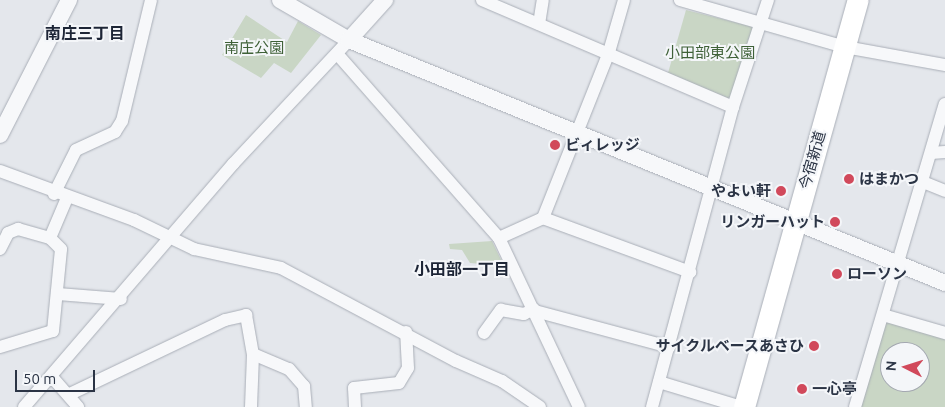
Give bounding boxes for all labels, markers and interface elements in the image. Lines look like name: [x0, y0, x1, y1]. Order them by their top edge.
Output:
district label: 南庄三丁目: [45, 23, 125, 43]
park label: 南庄公園: [224, 39, 284, 57]
park label: 小田部東公園: [665, 44, 755, 62]
street label: 今宿新道: [795, 129, 829, 191]
place label: ビィレッジ: [565, 136, 640, 154]
marker: ビィレッジ: [549, 139, 561, 151]
place label: はまかつ: [859, 170, 919, 188]
marker: はまかつ: [843, 173, 855, 185]
place label: やよい軒: [711, 182, 771, 200]
marker: やよい軒: [775, 185, 787, 197]
place label: リンガーハット: [720, 213, 825, 231]
marker: リンガーハット: [829, 216, 841, 228]
district label: 小田部一丁目: [414, 259, 510, 279]
place label: ローソン: [847, 265, 907, 283]
marker: ローソン: [831, 268, 843, 280]
place label: サイクルベースあさひ: [654, 337, 804, 355]
marker: サイクルベースあさひ: [808, 340, 820, 352]
north arrow: [880, 342, 930, 392]
scale bar: [18, 360, 98, 392]
text: N: [883, 360, 899, 372]
text: 50 m: [23, 370, 56, 387]
place label: 一心亭: [812, 380, 857, 398]
marker: 一心亭: [796, 383, 808, 395]

